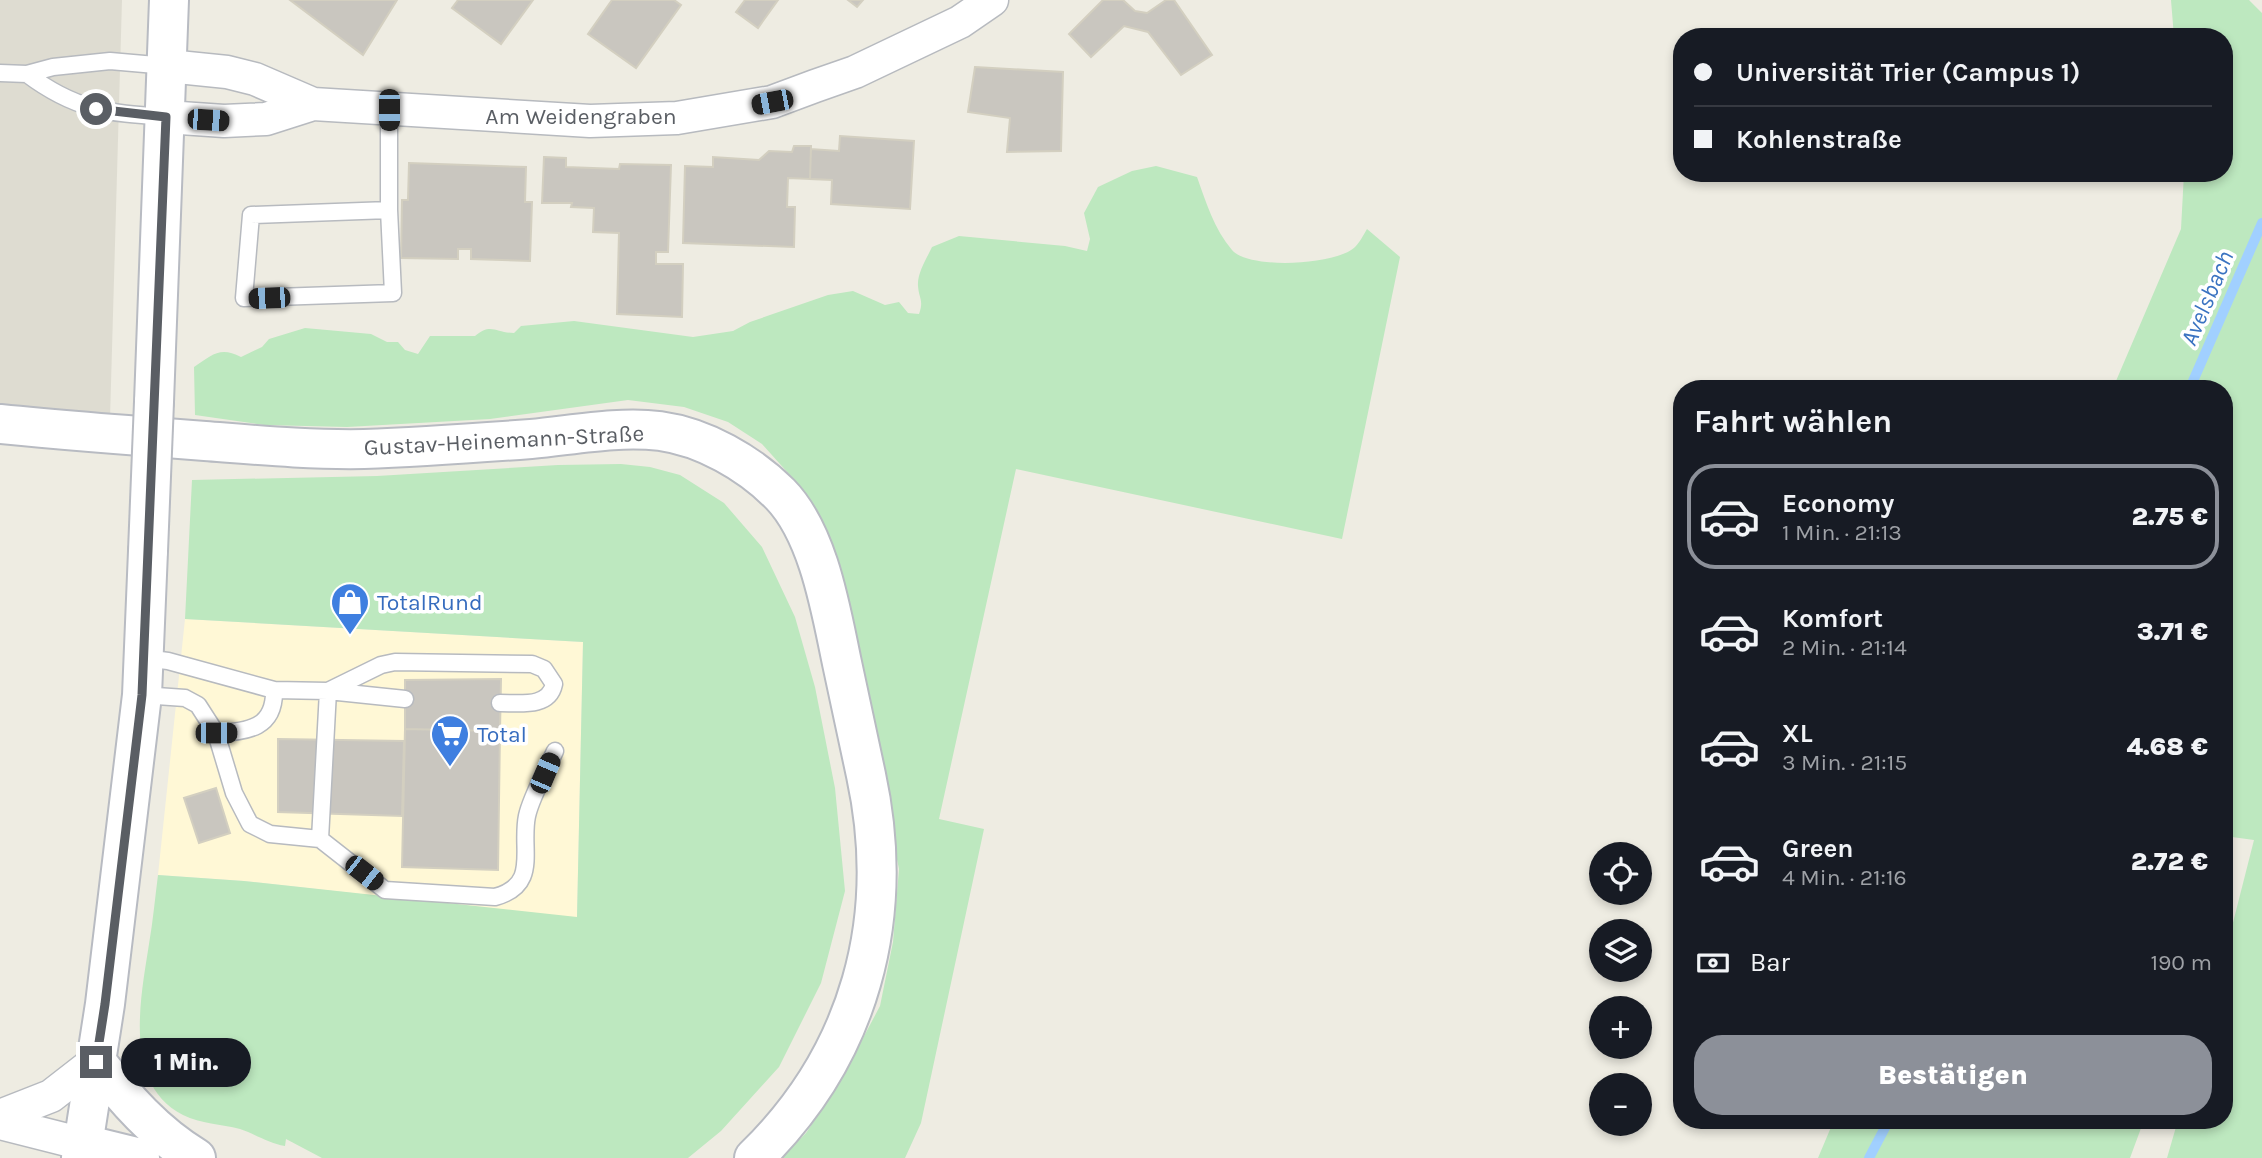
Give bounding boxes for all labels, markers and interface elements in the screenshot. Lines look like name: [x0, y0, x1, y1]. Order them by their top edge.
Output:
text: Universität Trier (Campus 1): [1736, 57, 2080, 88]
car: [750, 88, 795, 116]
car: [379, 89, 400, 131]
route start: [80, 93, 112, 125]
street label: Am Weidengraben: [485, 103, 677, 130]
car: [187, 108, 230, 132]
text: Kohlenstraße: [1736, 124, 1902, 155]
water label: Avelsbach: [2175, 246, 2239, 350]
car: [248, 287, 291, 309]
text: Fahrt wählen: [1694, 403, 1892, 440]
street label: Gustav-Heinemann-Straße: [363, 420, 645, 461]
icon: car: [1698, 485, 1761, 548]
text: Economy: [1782, 488, 1894, 519]
text: 2.75 €: [2132, 501, 2208, 532]
text: 1 Min. · 21:13: [1782, 519, 1902, 546]
shop icon: TotalRund: [329, 581, 371, 636]
place label: TotalRund: [377, 589, 483, 616]
icon: car: [1698, 600, 1761, 663]
text: Komfort: [1782, 603, 1883, 634]
text: 3.71 €: [2137, 616, 2208, 647]
text: 2 Min. · 21:14: [1782, 634, 1907, 661]
supermarket icon: Total: [429, 713, 471, 768]
icon: car: [1698, 715, 1761, 778]
text: XL: [1782, 718, 1813, 749]
place label: Total: [477, 721, 527, 748]
car: [196, 723, 238, 744]
text: 4.68 €: [2127, 731, 2208, 762]
text: 3 Min. · 21:15: [1782, 749, 1907, 776]
car: [528, 750, 563, 796]
icon: car: [1698, 830, 1761, 893]
text: Green: [1782, 833, 1854, 864]
map controls: [1589, 842, 1652, 1136]
button: locate: [1589, 842, 1652, 905]
text: 2.72 €: [2131, 846, 2208, 877]
car: [341, 852, 388, 894]
text: 4 Min. · 21:16: [1782, 864, 1907, 891]
button: layers: [1589, 919, 1652, 982]
icon: cash: [1694, 944, 1732, 982]
text: Bar: [1750, 947, 1790, 978]
text: 190 m: [2150, 949, 2212, 976]
button: +: [1589, 996, 1652, 1059]
button: Bestätigen: [1694, 1035, 2212, 1115]
callout: 1 Min.: [120, 1038, 250, 1086]
route end: [80, 1046, 112, 1078]
text: 1 Min.: [154, 1049, 218, 1076]
button: −: [1589, 1073, 1652, 1136]

